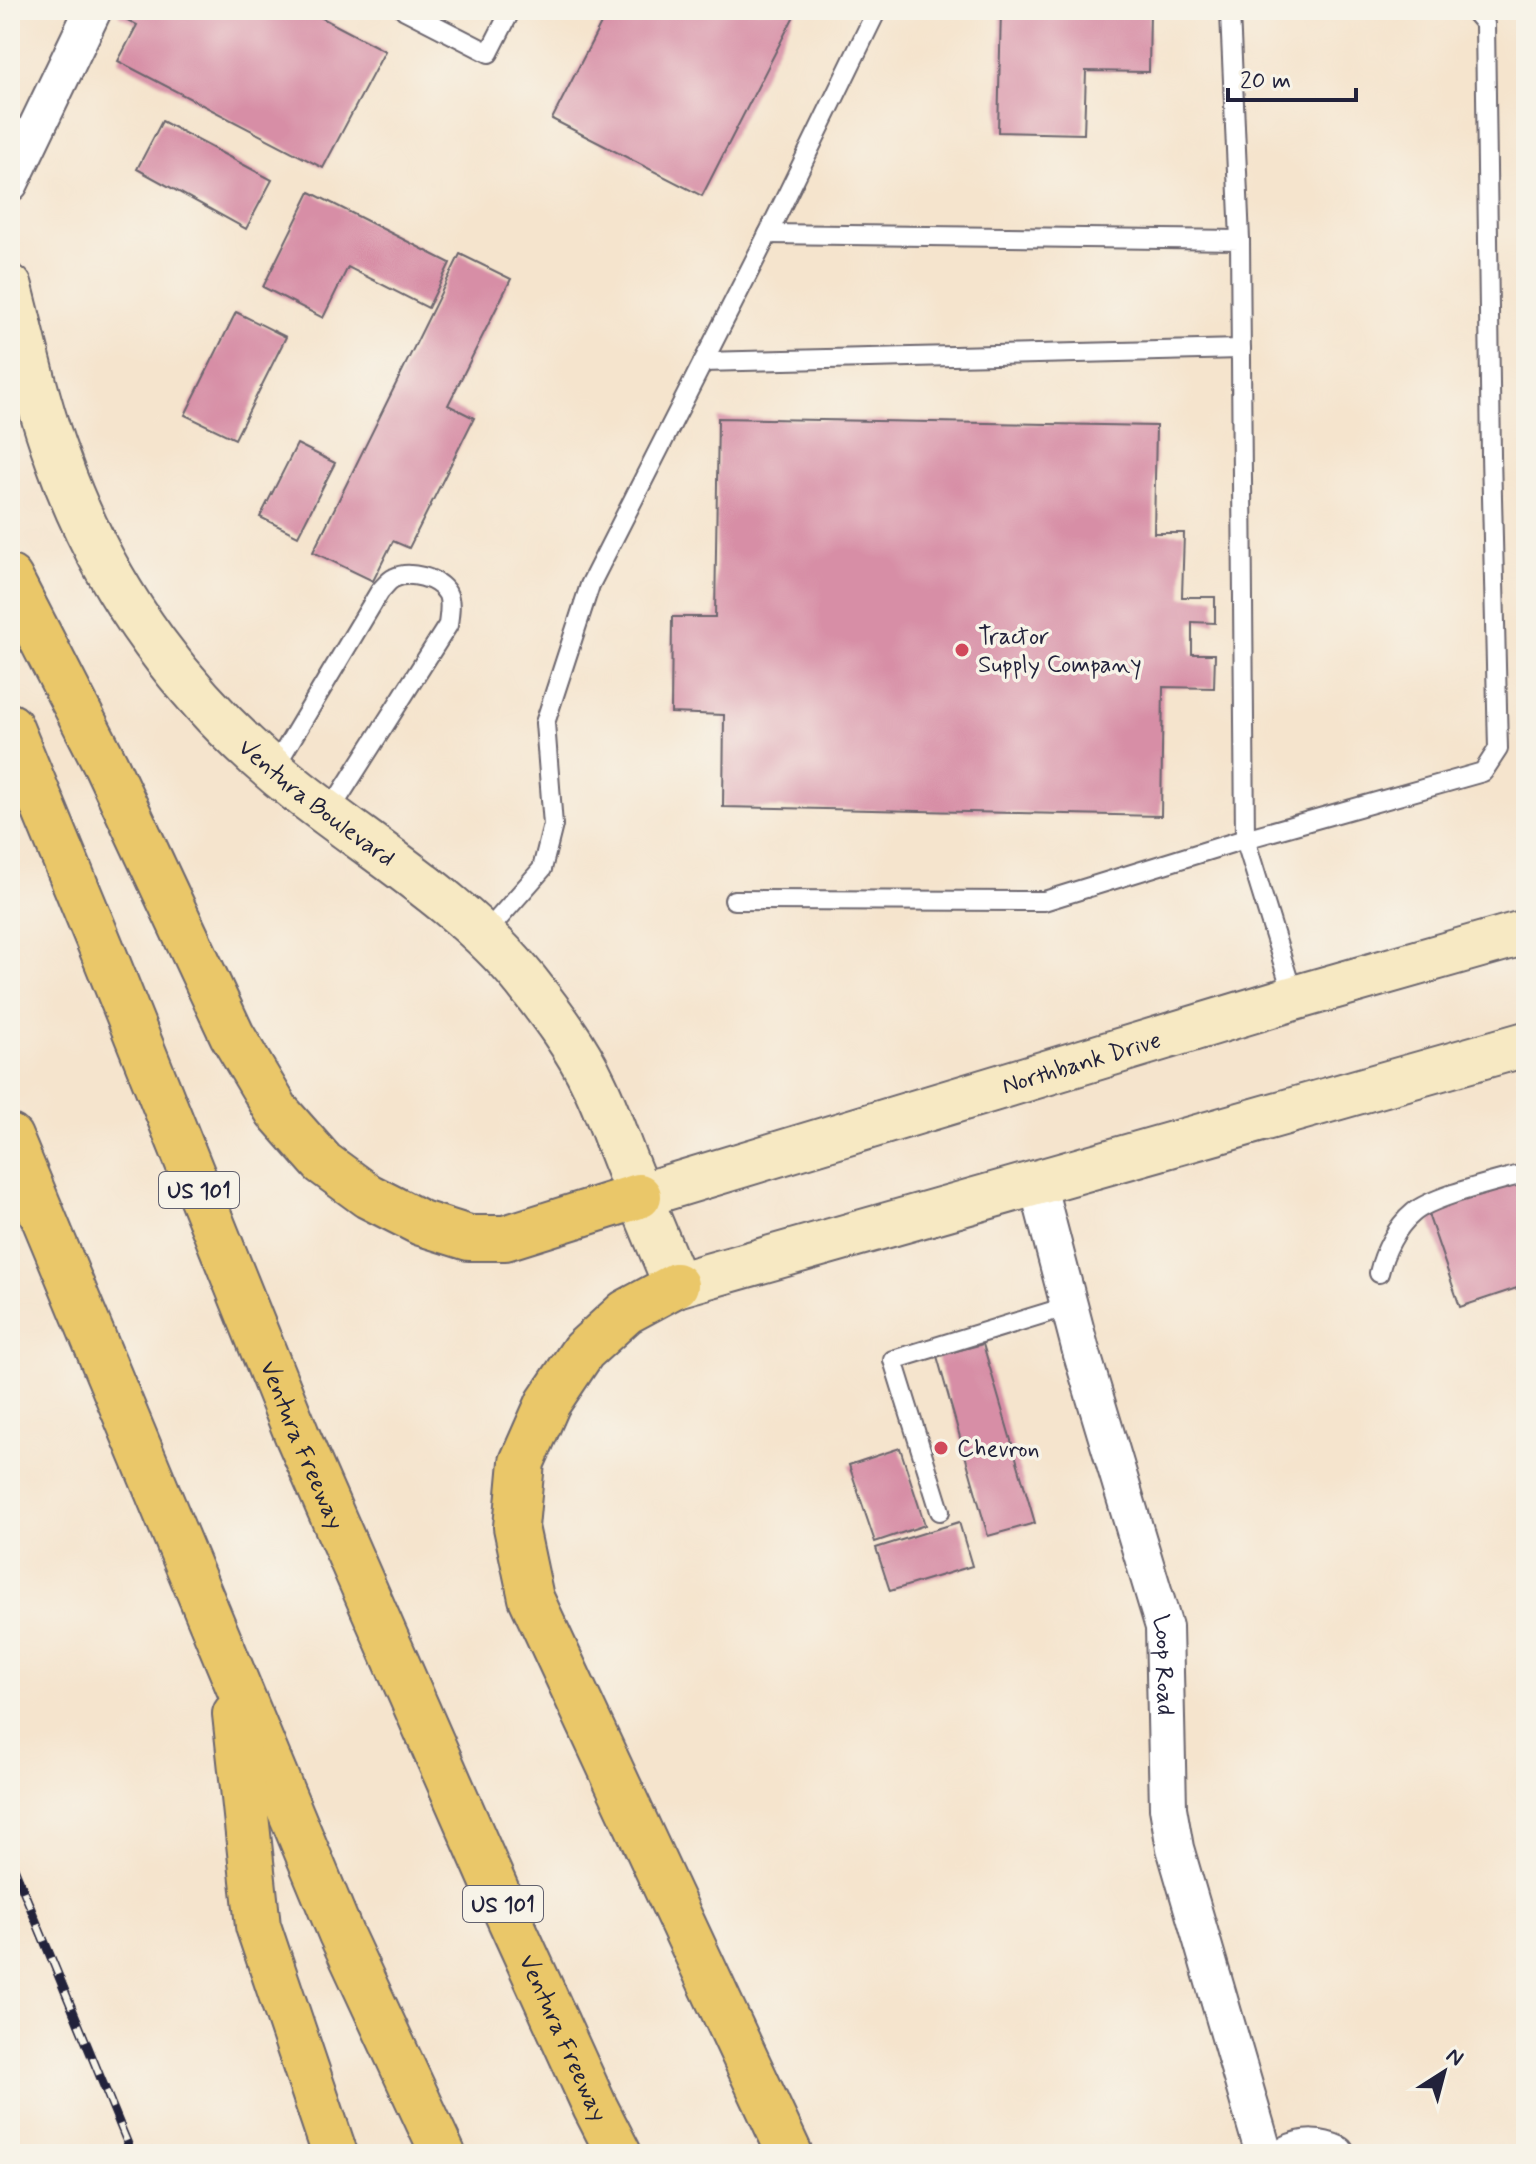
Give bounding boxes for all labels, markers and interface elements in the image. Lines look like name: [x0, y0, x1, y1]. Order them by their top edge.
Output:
scale bar: [1228, 52, 1356, 102]
text: 20 m: [1240, 66, 1291, 97]
place label: Tractor Supply Company: [978, 622, 1142, 681]
marker: Tractor Supply Company: [953, 641, 971, 659]
street label: Ventura Boulevard: [231, 733, 401, 875]
street label: Northbank Drive: [998, 1025, 1165, 1102]
road number: US 101: [159, 1172, 239, 1208]
street label: Ventura Freeway: [252, 1356, 350, 1535]
place label: Chevron: [957, 1434, 1040, 1465]
marker: Chevron: [932, 1439, 950, 1457]
street label: Loop Road: [1144, 1611, 1180, 1716]
road number: US 101: [463, 1886, 543, 1922]
street label: Ventura Freeway: [511, 1950, 614, 2127]
north arrow: [1404, 2032, 1484, 2112]
text: N: [1440, 2042, 1469, 2073]

